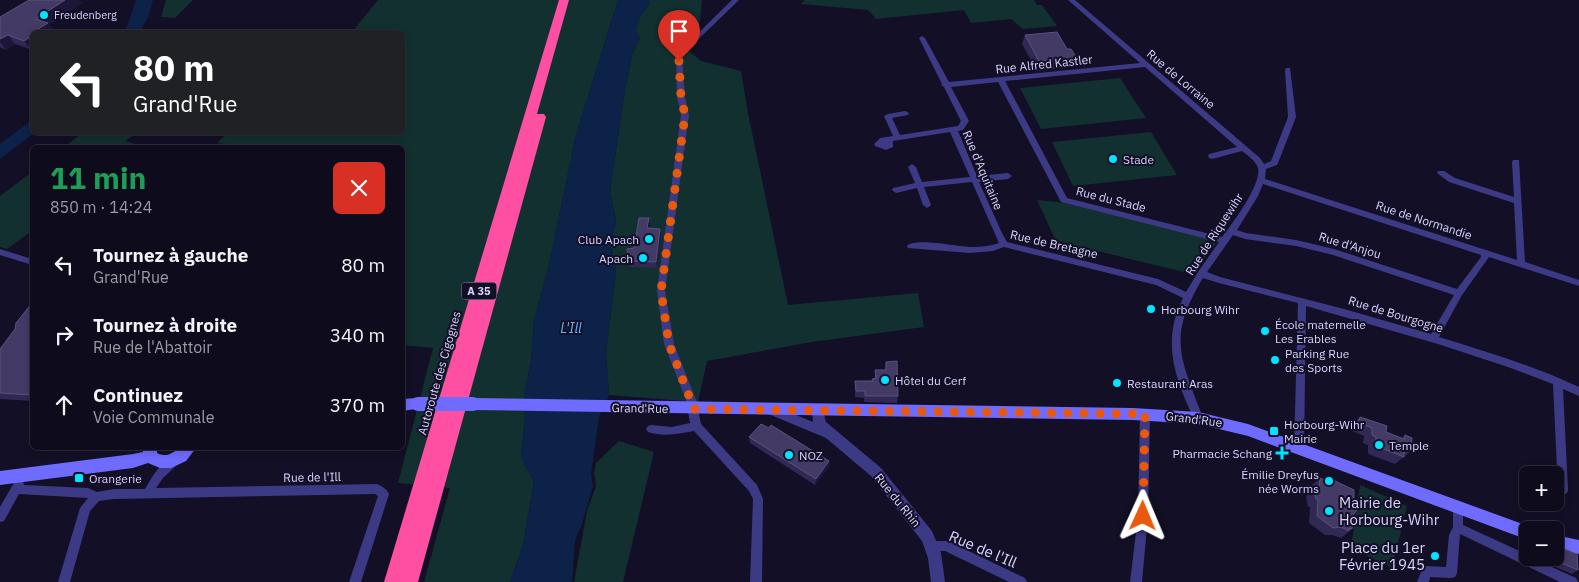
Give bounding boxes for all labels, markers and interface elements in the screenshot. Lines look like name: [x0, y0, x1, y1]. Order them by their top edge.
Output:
place label: Freudenberg: [54, 8, 117, 22]
marker: Freudenberg: [38, 9, 50, 21]
pin: [658, 10, 700, 61]
icon: arrive: [665, 17, 693, 45]
text: 80 m: [133, 45, 215, 91]
street label: Rue de Lorraine: [1144, 46, 1218, 112]
icon: left: [50, 50, 115, 115]
street label: Rue Alfred Kastler: [995, 51, 1094, 77]
text: Grand'Rue: [133, 89, 237, 118]
street label: Rue d'Aquitaine: [960, 128, 1007, 212]
place label: Stade: [1123, 152, 1155, 167]
marker: Stade: [1107, 153, 1119, 165]
text: 11 min: [50, 158, 146, 197]
button: close: [333, 162, 385, 214]
street label: Rue du Stade: [1074, 183, 1148, 215]
street label: Rue de Riquewihr: [1182, 190, 1246, 278]
text: 850 m · 14:24: [50, 197, 152, 217]
street label: Rue de Normandie: [1374, 197, 1474, 243]
street label: Rue de Bretagne: [1009, 227, 1100, 261]
street label: Rue d'Anjou: [1317, 228, 1383, 262]
place label: Club Apach: [578, 232, 639, 247]
marker: Club Apach: [643, 233, 655, 245]
text: Tournez à gauche: [93, 243, 249, 267]
icon: left: [50, 251, 78, 279]
place label: Apach: [599, 251, 633, 266]
marker: Apach: [637, 252, 649, 264]
text: 80 m: [341, 253, 385, 277]
text: Grand'Rue: [93, 267, 169, 287]
road number: A 35: [462, 282, 496, 300]
street label: Rue de Bourgogne: [1347, 292, 1446, 336]
place label: Horbourg Wihr: [1161, 302, 1240, 317]
marker: Horbourg Wihr: [1145, 303, 1157, 315]
street label: Autoroute des Cigognes: [414, 309, 464, 437]
text: Tournez à droite: [93, 313, 237, 337]
place label: École maternelle Les Erables: [1275, 317, 1366, 346]
water label: L'Ill: [560, 319, 582, 337]
icon: right: [50, 321, 78, 349]
text: 340 m: [330, 323, 385, 347]
marker: École maternelle Les Erables: [1259, 325, 1271, 337]
text: Rue de l'Abattoir: [93, 337, 212, 357]
place label: Parking Rue des Sports: [1285, 346, 1350, 375]
marker: Parking Rue des Sports: [1269, 354, 1281, 366]
place label: Hôtel du Cerf: [895, 373, 966, 388]
marker: Hôtel du Cerf: [879, 374, 891, 386]
place label: Restaurant Aras: [1127, 376, 1213, 391]
marker: Restaurant Aras: [1111, 377, 1123, 389]
text: Continuez: [93, 383, 183, 407]
icon: ahead: [50, 391, 78, 419]
text: 370 m: [330, 393, 385, 417]
street label: Grand'Rue: [611, 400, 669, 416]
text: Voie Communale: [93, 407, 214, 427]
street label: Grand'Rue: [1165, 408, 1224, 430]
place label: Horbourg-Wihr Mairie: [1284, 417, 1365, 446]
marker: Horbourg-Wihr Mairie: [1268, 425, 1280, 437]
place label: Temple: [1389, 438, 1429, 453]
marker: Temple: [1373, 439, 1385, 451]
place label: Pharmacie Schang: [1172, 446, 1273, 461]
marker: Pharmacie Schang: [1276, 447, 1288, 459]
place label: NOZ: [799, 448, 823, 463]
marker: NOZ: [783, 449, 795, 461]
map controls: [1519, 466, 1564, 566]
button: +: [1519, 466, 1564, 511]
place label: Émilie Dreyfus née Worms: [1241, 467, 1319, 496]
street label: Rue de l'Ill: [283, 469, 341, 485]
street label: Rue du Rhin: [872, 470, 924, 530]
place label: Orangerie: [89, 471, 142, 486]
marker: Orangerie: [73, 472, 85, 484]
marker: Émilie Dreyfus née Worms: [1323, 475, 1335, 487]
position arrow: [1116, 489, 1168, 541]
place label: Mairie de Horbourg-Wihr: [1339, 493, 1440, 529]
marker: Mairie de Horbourg-Wihr: [1323, 505, 1335, 517]
button: −: [1519, 521, 1564, 566]
street label: Rue de l'Ill: [946, 526, 1020, 572]
place label: Place du 1er Février 1945: [1339, 538, 1425, 574]
marker: Place du 1er Février 1945: [1429, 550, 1441, 562]

